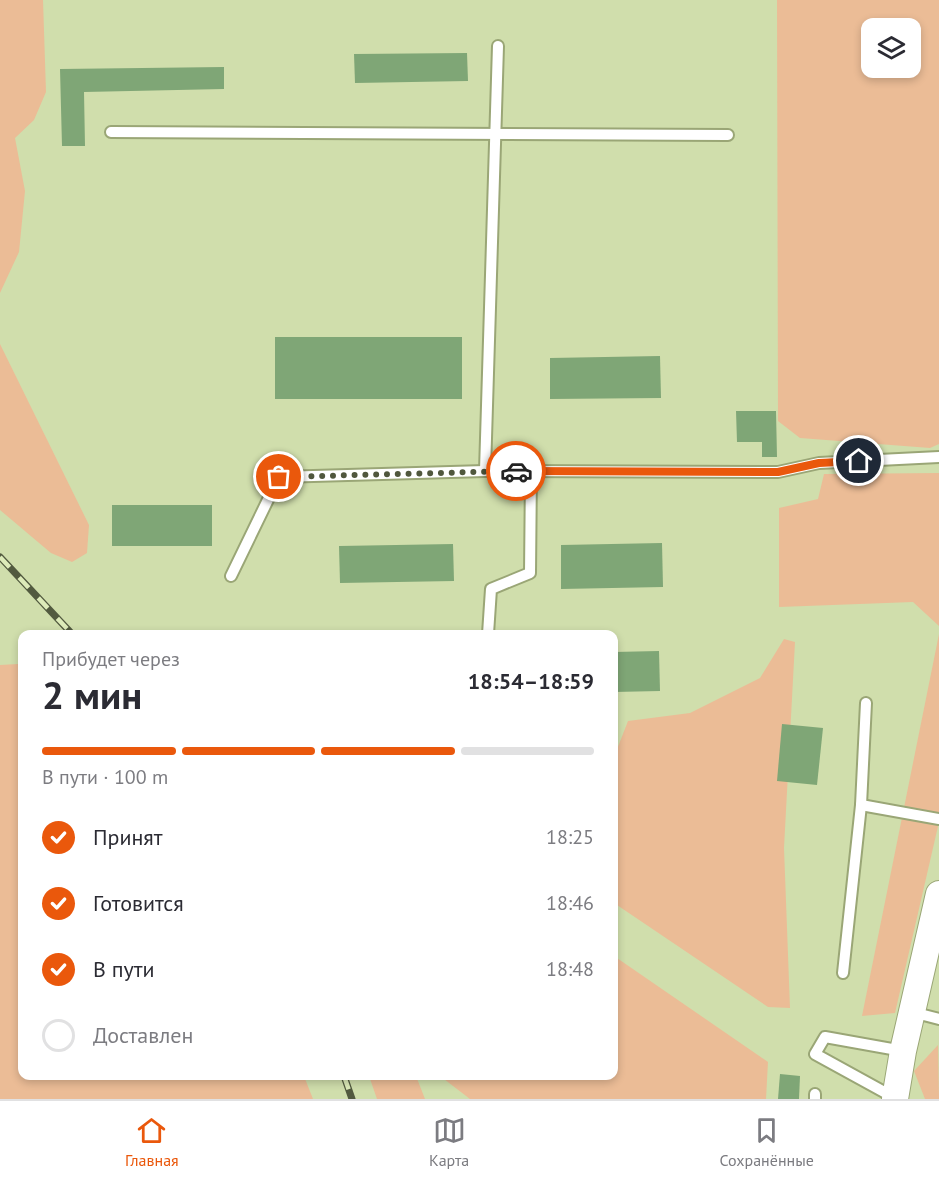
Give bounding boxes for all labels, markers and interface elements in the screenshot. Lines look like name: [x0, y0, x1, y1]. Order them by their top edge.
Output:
map controls: [861, 18, 921, 78]
button: layers: [861, 18, 921, 78]
pin: [833, 435, 884, 486]
courier: [486, 441, 546, 501]
icon: home: [842, 444, 875, 477]
pin: [253, 451, 304, 502]
icon: car: [500, 455, 533, 488]
icon: bag: [262, 460, 295, 493]
text: Прибудет через: [42, 646, 180, 672]
text: 18:54–18:59: [468, 667, 594, 695]
text: 2 мин: [42, 669, 142, 720]
text: В пути · 100 m: [42, 764, 168, 790]
icon: check: [42, 821, 75, 854]
text: Принят: [93, 823, 163, 851]
text: 18:25: [546, 824, 594, 850]
icon: check: [42, 887, 75, 920]
text: Готовится: [93, 889, 184, 917]
text: 18:46: [546, 890, 594, 916]
icon: check: [42, 953, 75, 986]
text: В пути: [93, 955, 155, 983]
text: 18:48: [546, 956, 594, 982]
text: Доставлен: [93, 1021, 193, 1049]
tab: Главная: [125, 1114, 179, 1170]
tab: Карта: [429, 1114, 469, 1170]
tab: Сохранённые: [719, 1114, 814, 1170]

